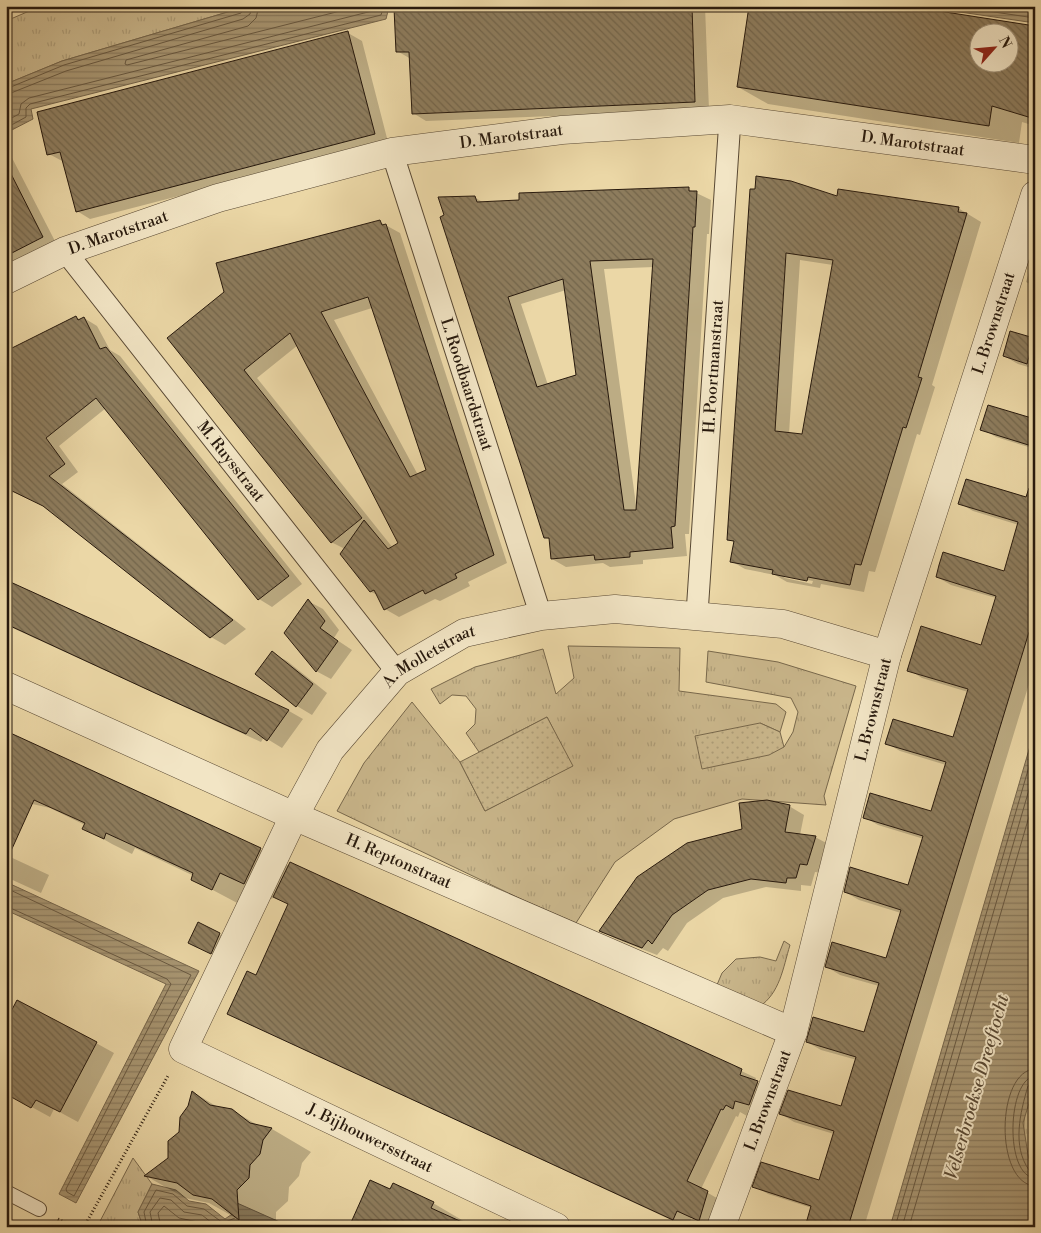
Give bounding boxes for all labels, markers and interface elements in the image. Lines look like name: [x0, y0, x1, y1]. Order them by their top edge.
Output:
north arrow: [968, 22, 1018, 72]
text: N: [994, 34, 1015, 52]
street label: D. Marotstraat: [458, 120, 565, 153]
street label: D. Marotstraat: [860, 127, 966, 160]
street label: D. Marotstraat: [66, 206, 171, 259]
street label: L. Brownstraat: [968, 269, 1020, 377]
street label: H. Poortmanstraat: [699, 299, 728, 434]
street label: L. Roodbaardstraat: [436, 315, 497, 454]
street label: M. Ruysstraat: [193, 417, 269, 506]
street label: A. Molletstraat: [377, 621, 477, 693]
street label: L. Brownstraat: [851, 655, 896, 764]
street label: H. Reptonstraat: [343, 830, 455, 893]
water label: Velserbroekse Dreeftocht: [940, 991, 1015, 1182]
street label: L. Brownstraat: [740, 1047, 796, 1154]
street label: J. Bijhouwersstraat: [303, 1098, 437, 1177]

